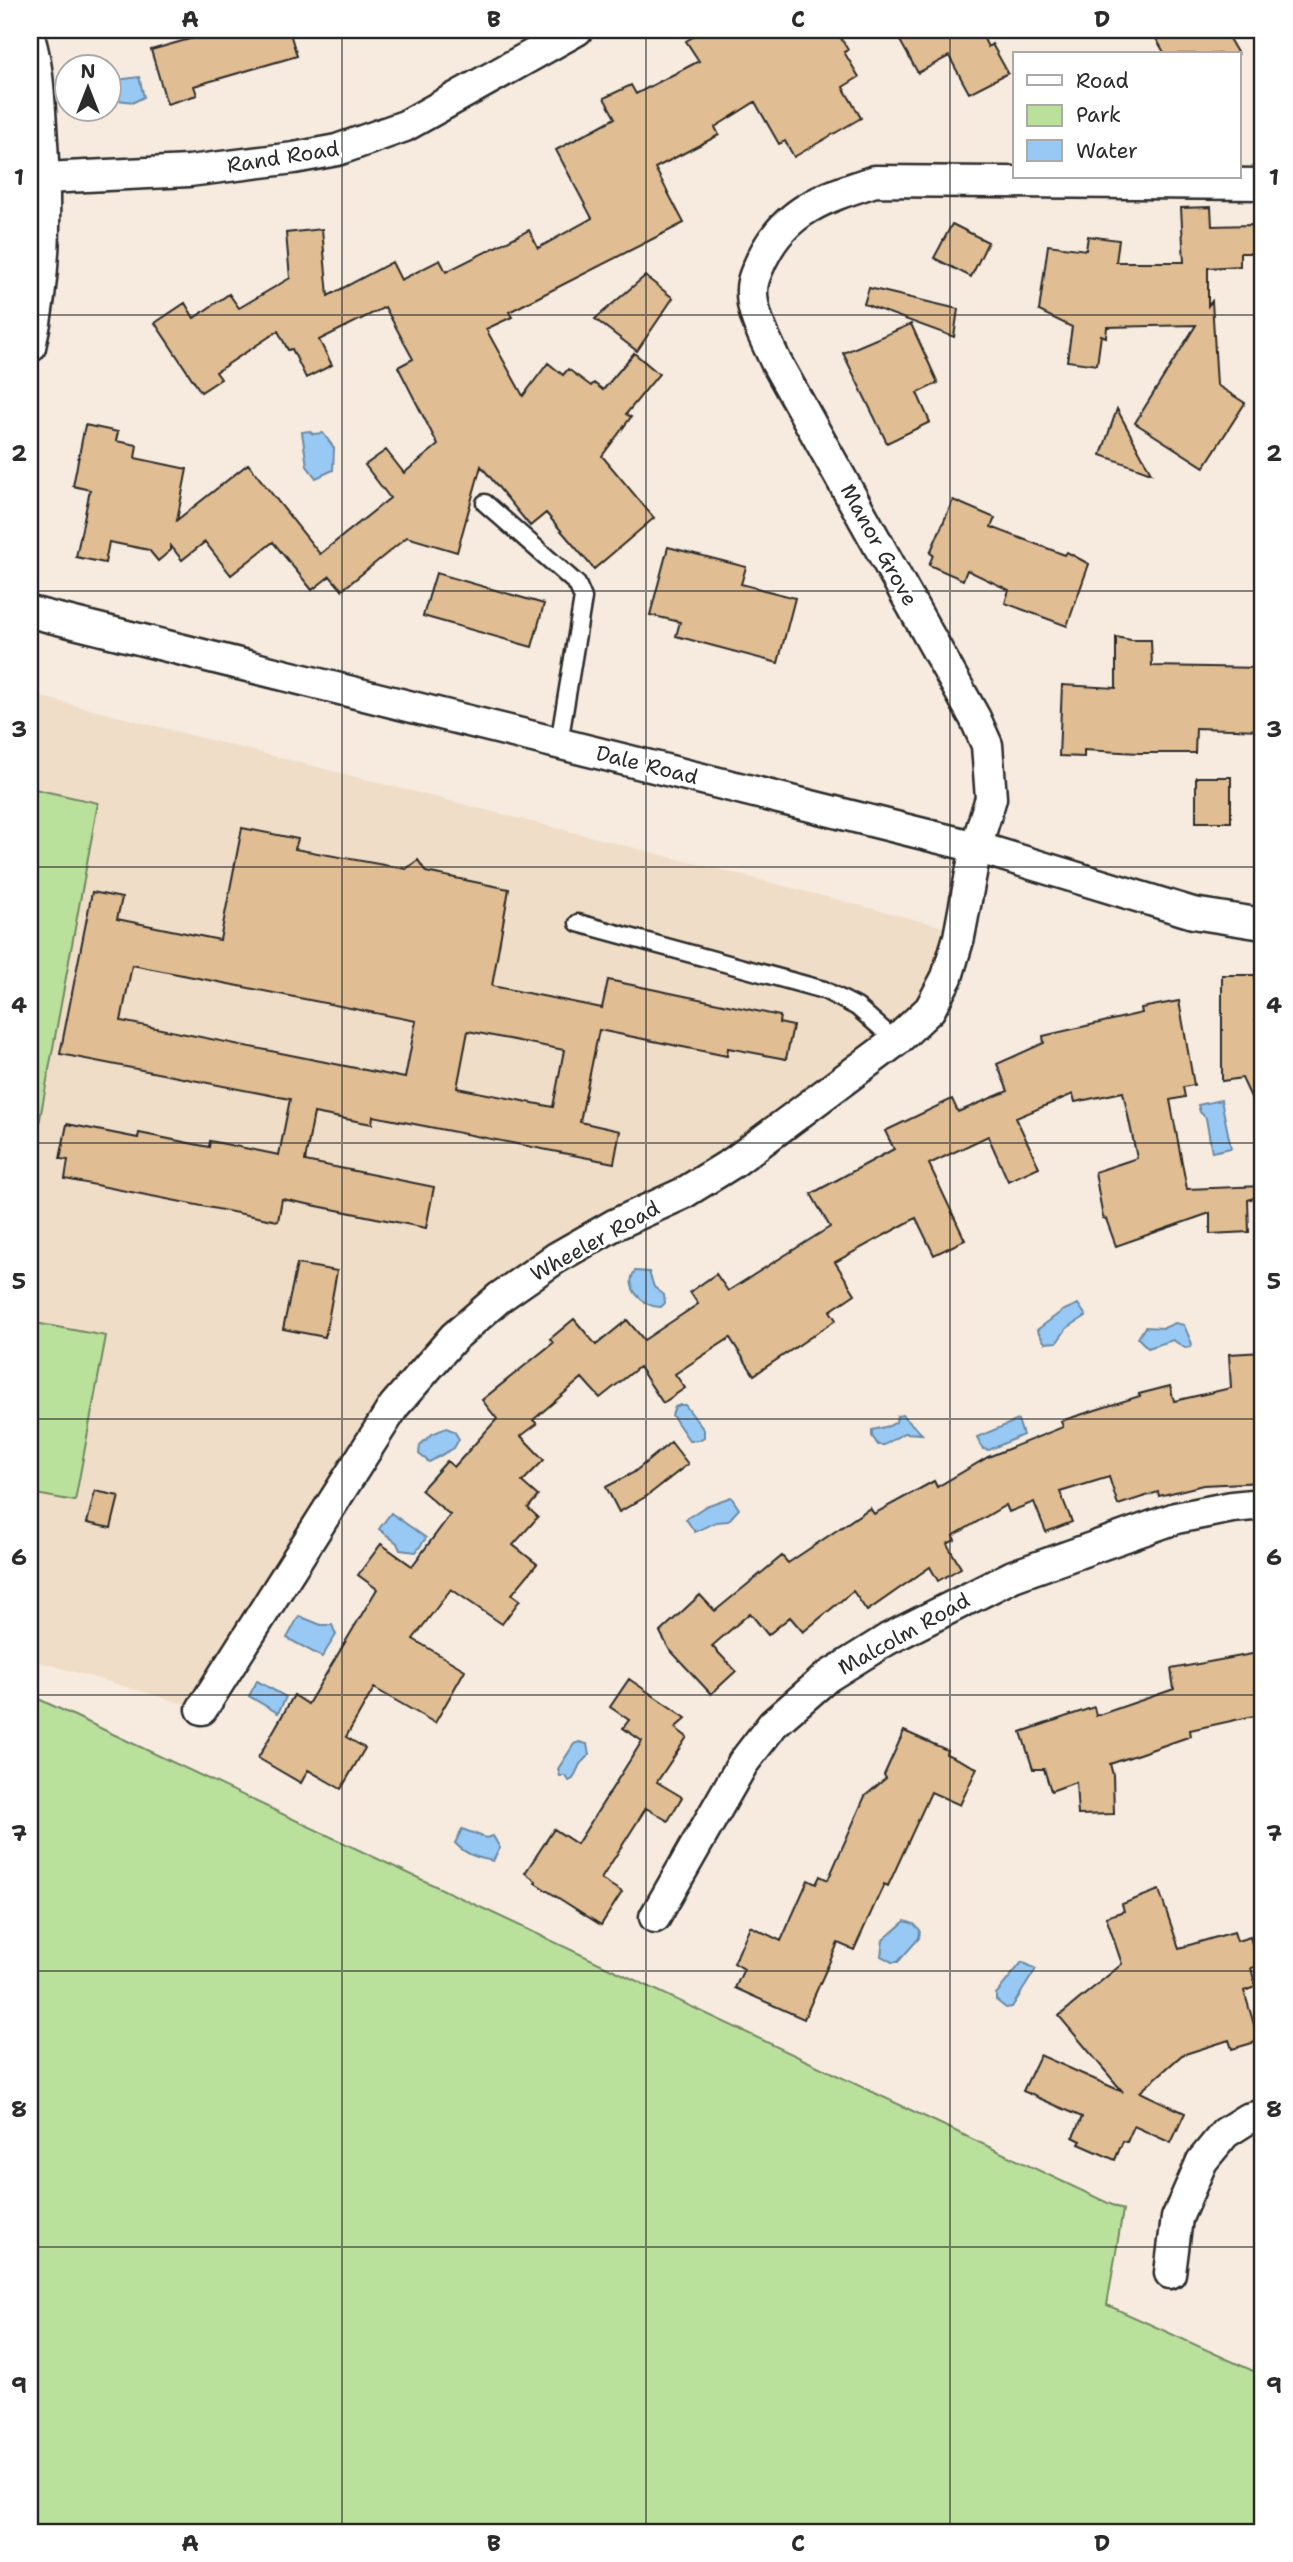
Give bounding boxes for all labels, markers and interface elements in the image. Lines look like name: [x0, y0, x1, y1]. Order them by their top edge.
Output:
text: A: [181, 4, 199, 34]
text: B: [487, 4, 501, 34]
text: C: [791, 4, 805, 34]
text: D: [1094, 4, 1110, 34]
north arrow: [52, 52, 122, 122]
legend: [1013, 52, 1240, 178]
text: N: [80, 59, 96, 84]
text: Road: [1076, 67, 1129, 95]
text: Park: [1076, 101, 1121, 129]
street label: Rand Road: [225, 134, 341, 180]
text: Water: [1076, 137, 1138, 165]
text: 1: [14, 162, 24, 192]
text: 1: [1269, 162, 1279, 192]
text: 2: [11, 438, 27, 468]
text: 2: [1266, 438, 1282, 468]
street label: Manor Grove: [834, 479, 924, 611]
text: 3: [11, 714, 27, 744]
text: 3: [1266, 714, 1282, 744]
street label: Dale Road: [593, 739, 701, 791]
text: 4: [11, 990, 27, 1020]
text: 4: [1266, 990, 1282, 1020]
street label: Wheeler Road: [525, 1194, 665, 1288]
text: 5: [12, 1266, 26, 1296]
text: 5: [1267, 1266, 1281, 1296]
text: 6: [11, 1542, 27, 1572]
text: 6: [1266, 1542, 1282, 1572]
street label: Malcolm Road: [833, 1586, 975, 1682]
text: 7: [11, 1818, 27, 1848]
text: 7: [1266, 1818, 1282, 1848]
text: 8: [11, 2094, 27, 2124]
text: 8: [1266, 2094, 1282, 2124]
text: 9: [11, 2370, 27, 2400]
text: 9: [1266, 2370, 1282, 2400]
text: A: [181, 2528, 199, 2558]
text: B: [487, 2528, 501, 2558]
text: C: [791, 2528, 805, 2558]
text: D: [1094, 2528, 1110, 2558]

